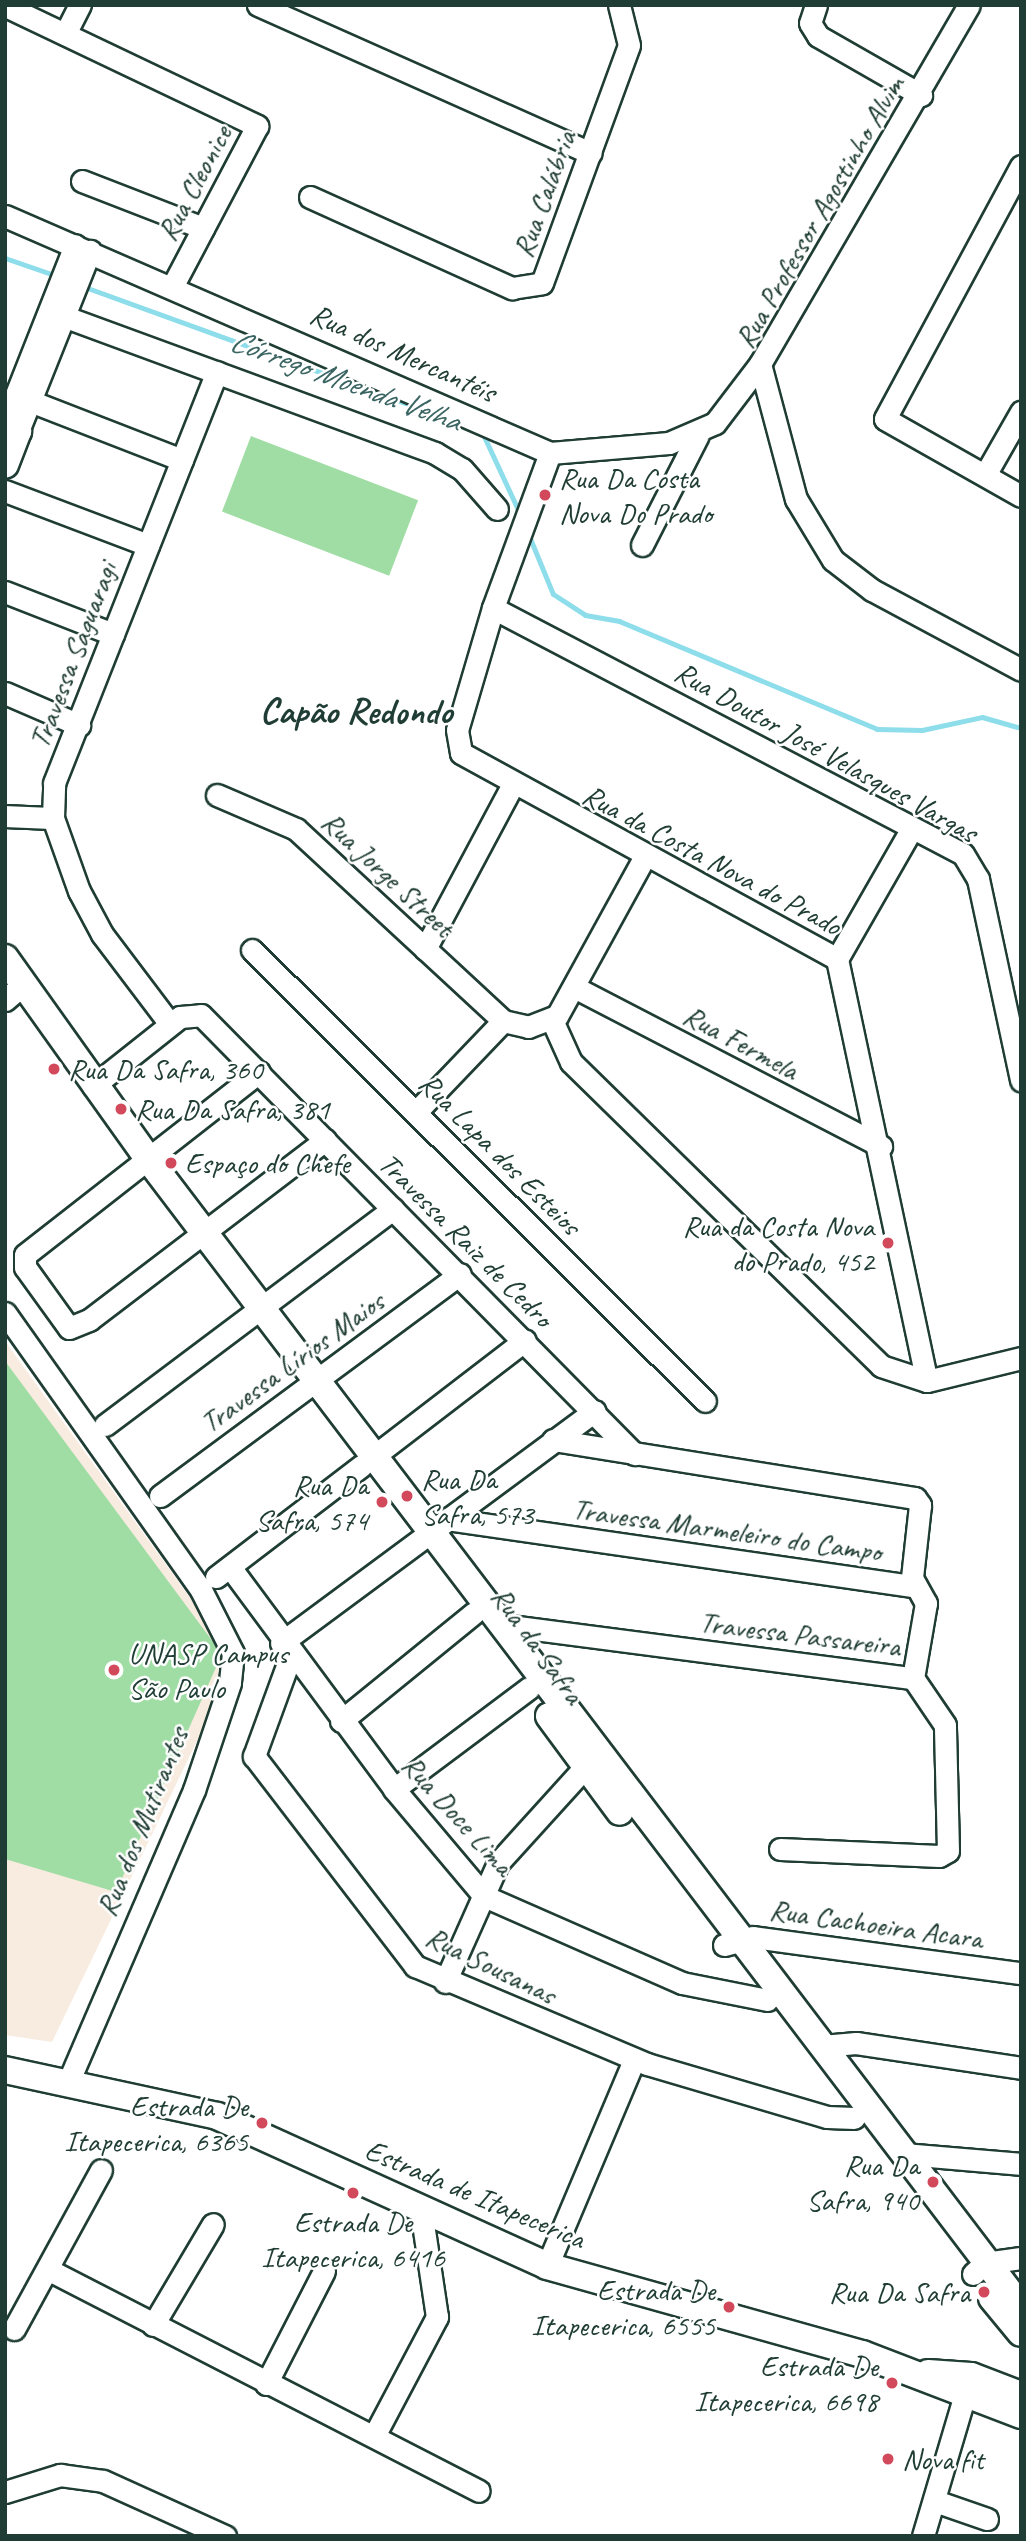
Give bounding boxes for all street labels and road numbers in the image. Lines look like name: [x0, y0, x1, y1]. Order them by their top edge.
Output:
street label: Rua Professor Agostinho Alvim: [726, 70, 912, 354]
street label: Rua Cleonice: [149, 119, 239, 247]
street label: Rua Calábria: [504, 126, 584, 262]
street label: Rua dos Mercantéis: [305, 296, 501, 410]
street label: Travessa Saguaragi: [21, 557, 125, 753]
street label: Rua Doutor José Velasques Vargas: [668, 654, 984, 850]
street label: Rua da Costa Nova do Prado: [576, 776, 848, 944]
street label: Rua Jorge Street: [314, 803, 462, 945]
street label: Rua Fermela: [677, 997, 805, 1087]
street label: Rua Lapa dos Esteios: [412, 1066, 588, 1242]
street label: Travessa Raiz de Cedro: [371, 1145, 561, 1335]
street label: Travessa Lírios Maios: [193, 1283, 391, 1441]
street label: Travessa Marmeleiro do Campo: [569, 1490, 885, 1570]
street label: Rua da Safra: [483, 1579, 593, 1711]
street label: Travessa Passareira: [698, 1604, 902, 1664]
street label: Rua dos Mutirantes: [88, 1723, 196, 1921]
street label: Rua Doce Lima: [395, 1748, 521, 1882]
street label: Rua Cachoeira Acara: [767, 1891, 985, 1957]
street label: Rua Sousanas: [420, 1918, 562, 2012]
street label: Estrada de Itapecerica: [359, 2131, 591, 2257]

